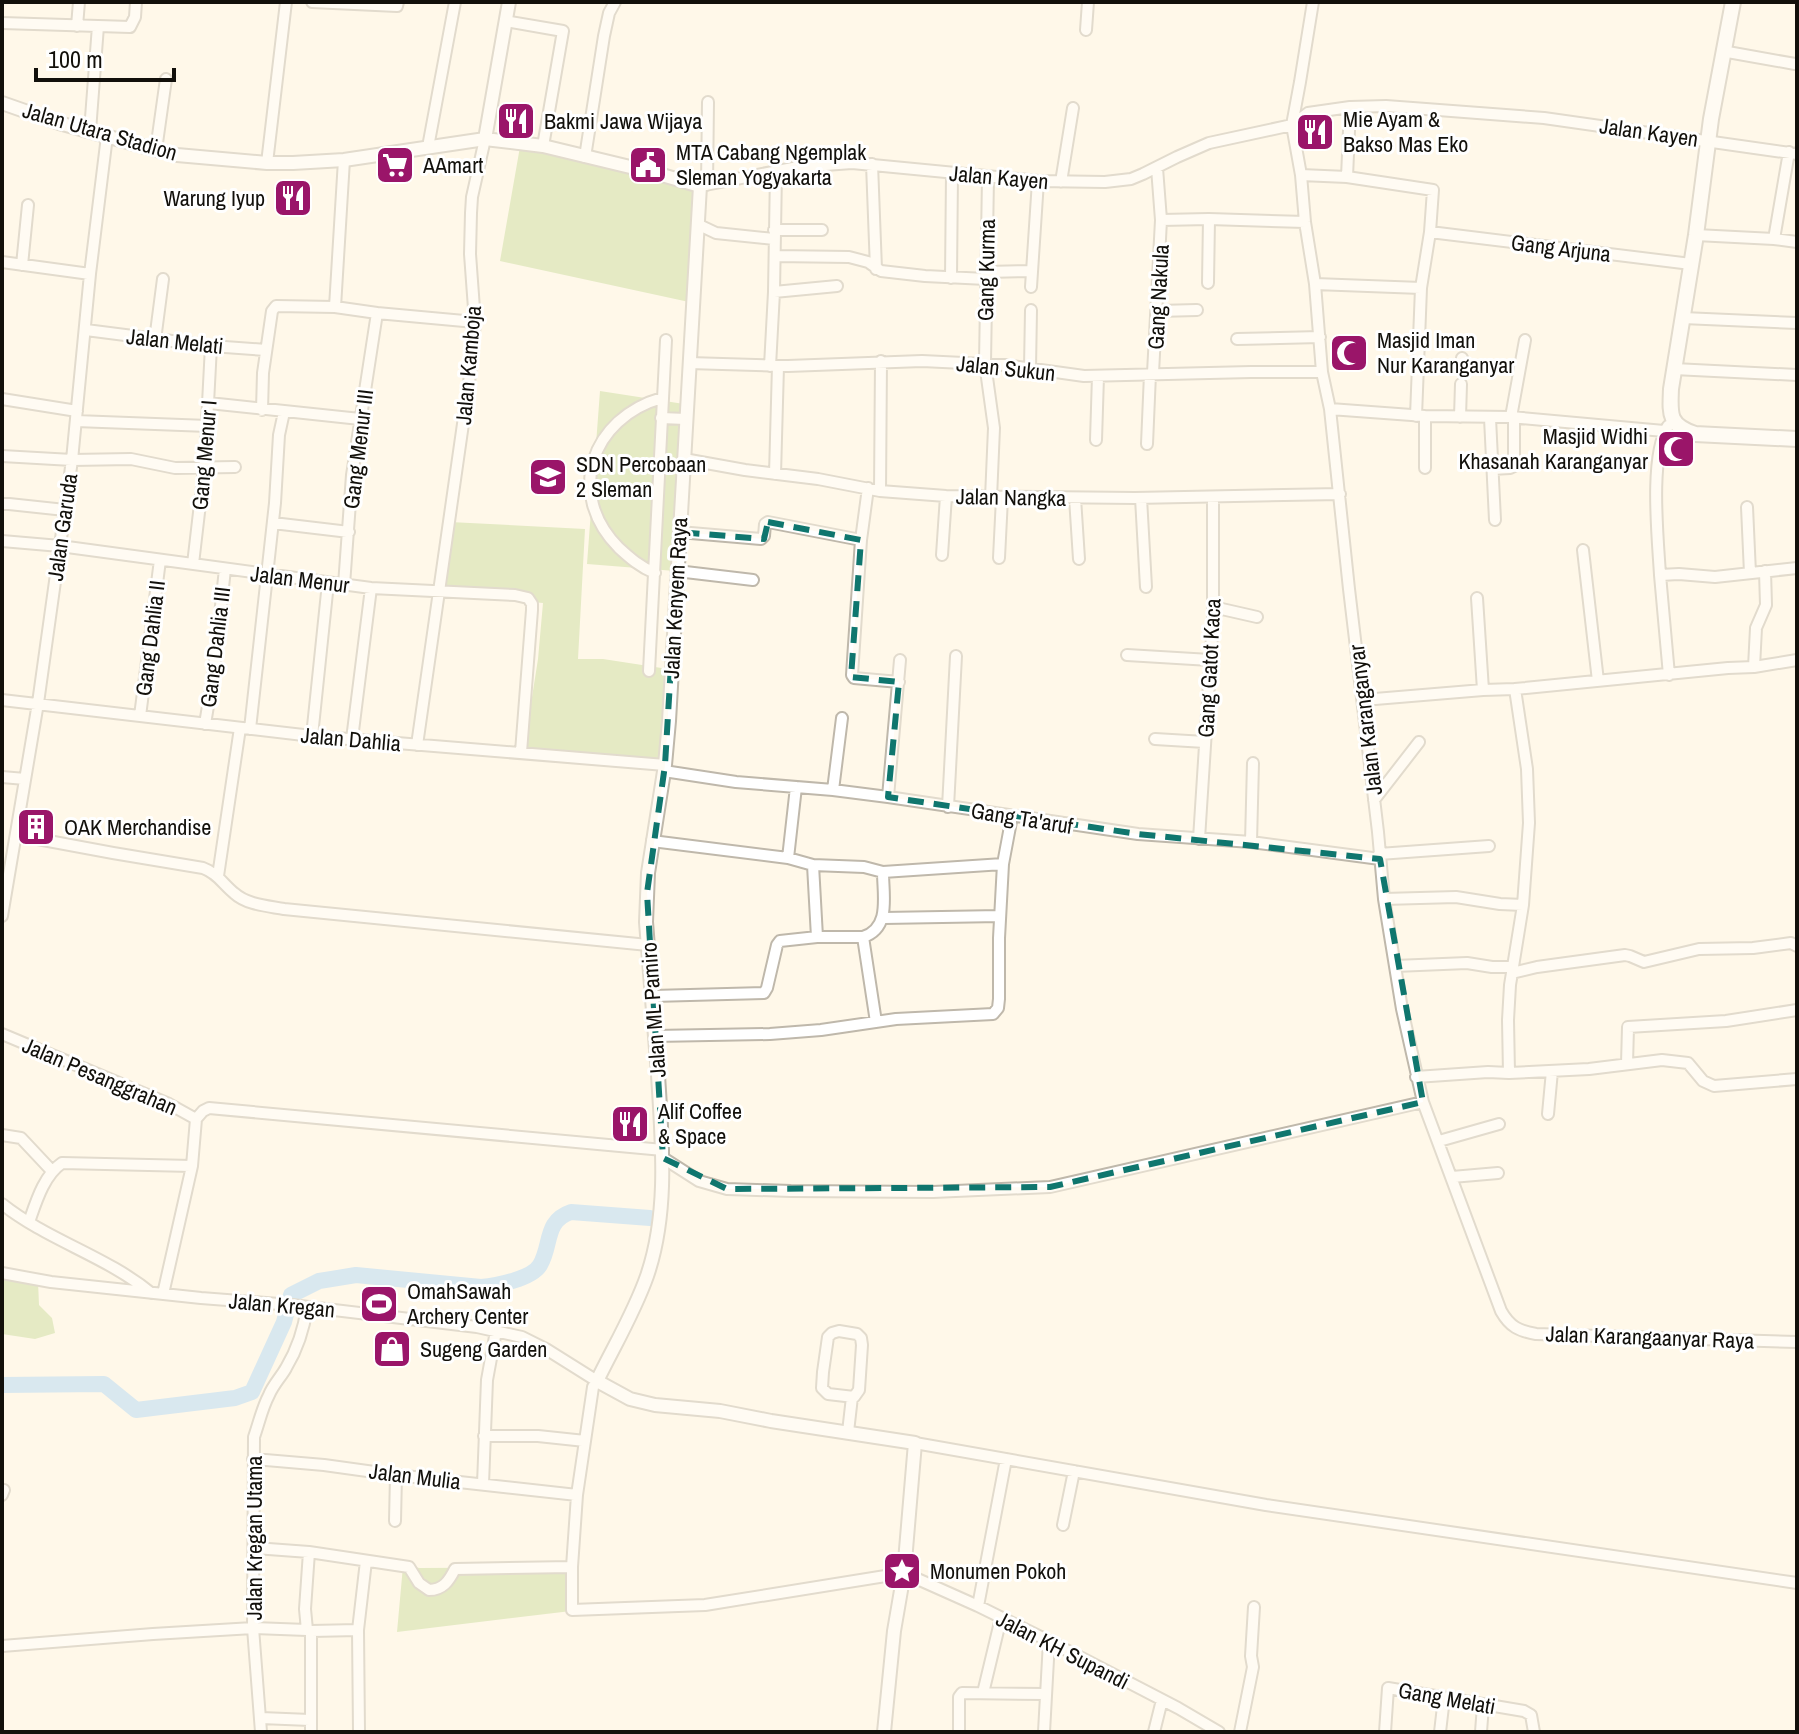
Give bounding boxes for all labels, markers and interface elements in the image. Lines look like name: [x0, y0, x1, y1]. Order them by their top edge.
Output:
scale bar: [36, 32, 174, 82]
text: 100 m: [48, 43, 103, 75]
street label: Jalan Utara Stadion: [19, 95, 181, 167]
restaurant icon: Bakmi Jawa Wijaya: [495, 100, 537, 142]
place label: Mie Ayam & Bakso Mas Eko: [1343, 104, 1468, 159]
place label: Bakmi Jawa Wijaya: [544, 106, 702, 136]
street label: Jalan Kayen: [1598, 110, 1700, 154]
restaurant icon: Mie Ayam & Bakso Mas Eko: [1294, 111, 1336, 153]
place label: MTA Cabang Ngemplak Sleman Yogyakarta: [676, 137, 867, 192]
supermarket icon: AAmart: [374, 144, 416, 186]
public building icon: MTA Cabang Ngemplak Sleman Yogyakarta: [627, 144, 669, 186]
place label: AAmart: [422, 150, 483, 180]
street label: Jalan Kayen: [948, 158, 1050, 196]
restaurant icon: Warung Iyup: [272, 177, 314, 219]
place label: Warung Iyup: [163, 183, 265, 213]
street label: Gang Kurma: [970, 219, 1002, 321]
street label: Gang Arjuna: [1509, 227, 1613, 269]
street label: Gang Nakula: [1140, 244, 1176, 350]
street label: Jalan Kamboja: [448, 304, 488, 426]
street label: Jalan Melati: [125, 321, 225, 361]
place label: Masjid Iman Nur Karanganyar: [1377, 325, 1514, 380]
mosque icon: Masjid Iman Nur Karanganyar: [1328, 332, 1370, 374]
street label: Jalan Sukun: [955, 348, 1057, 388]
street label: Gang Menur III: [336, 387, 380, 511]
street label: Gang Menur I: [184, 399, 224, 511]
place label: Masjid Widhi Khasanah Karanganyar: [1458, 421, 1648, 476]
mosque icon: Masjid Widhi Khasanah Karanganyar: [1655, 428, 1697, 470]
place label: SDN Percobaan 2 Sleman: [576, 449, 706, 504]
school or university icon: SDN Percobaan 2 Sleman: [527, 456, 569, 498]
street label: Jalan Garuda: [40, 471, 84, 583]
street label: Jalan Nangka: [956, 481, 1066, 513]
street label: Jalan Kenyem Raya: [656, 517, 694, 679]
street label: Jalan Menur: [249, 558, 351, 600]
street label: Gang Dahlia II: [128, 578, 172, 698]
street label: Gang Dahlia III: [193, 585, 237, 709]
street label: Gang Gatot Kaca: [1190, 598, 1228, 738]
street label: Jalan Karanganyar: [1341, 643, 1389, 797]
street label: Jalan Dahlia: [300, 720, 402, 758]
street label: Gang Ta'aruf: [969, 795, 1076, 841]
building icon: OAK Merchandise: [15, 806, 57, 848]
place label: OAK Merchandise: [64, 812, 211, 842]
street label: Jalan ML Pamiro: [633, 941, 673, 1079]
street label: Jalan Pesanggrahan: [18, 1030, 182, 1122]
place label: Alif Coffee & Space: [657, 1096, 742, 1151]
restaurant icon: Alif Coffee & Space: [609, 1103, 651, 1145]
place label: OmahSawah Archery Center: [406, 1276, 528, 1331]
sports icon: OmahSawah Archery Center: [358, 1283, 400, 1325]
street label: Jalan Kregan: [228, 1285, 336, 1325]
street label: Jalan Karangaanyar Raya: [1545, 1318, 1755, 1356]
shop icon: Sugeng Garden: [371, 1328, 413, 1370]
place label: Sugeng Garden: [420, 1334, 547, 1364]
street label: Jalan Mulia: [367, 1455, 463, 1497]
street label: Jalan Kregan Utama: [239, 1456, 269, 1620]
place icon: Monumen Pokoh: [881, 1550, 923, 1592]
place label: Monumen Pokoh: [930, 1556, 1066, 1586]
street label: Jalan KH Supandi: [991, 1604, 1135, 1696]
street label: Gang Melati: [1396, 1675, 1498, 1721]

